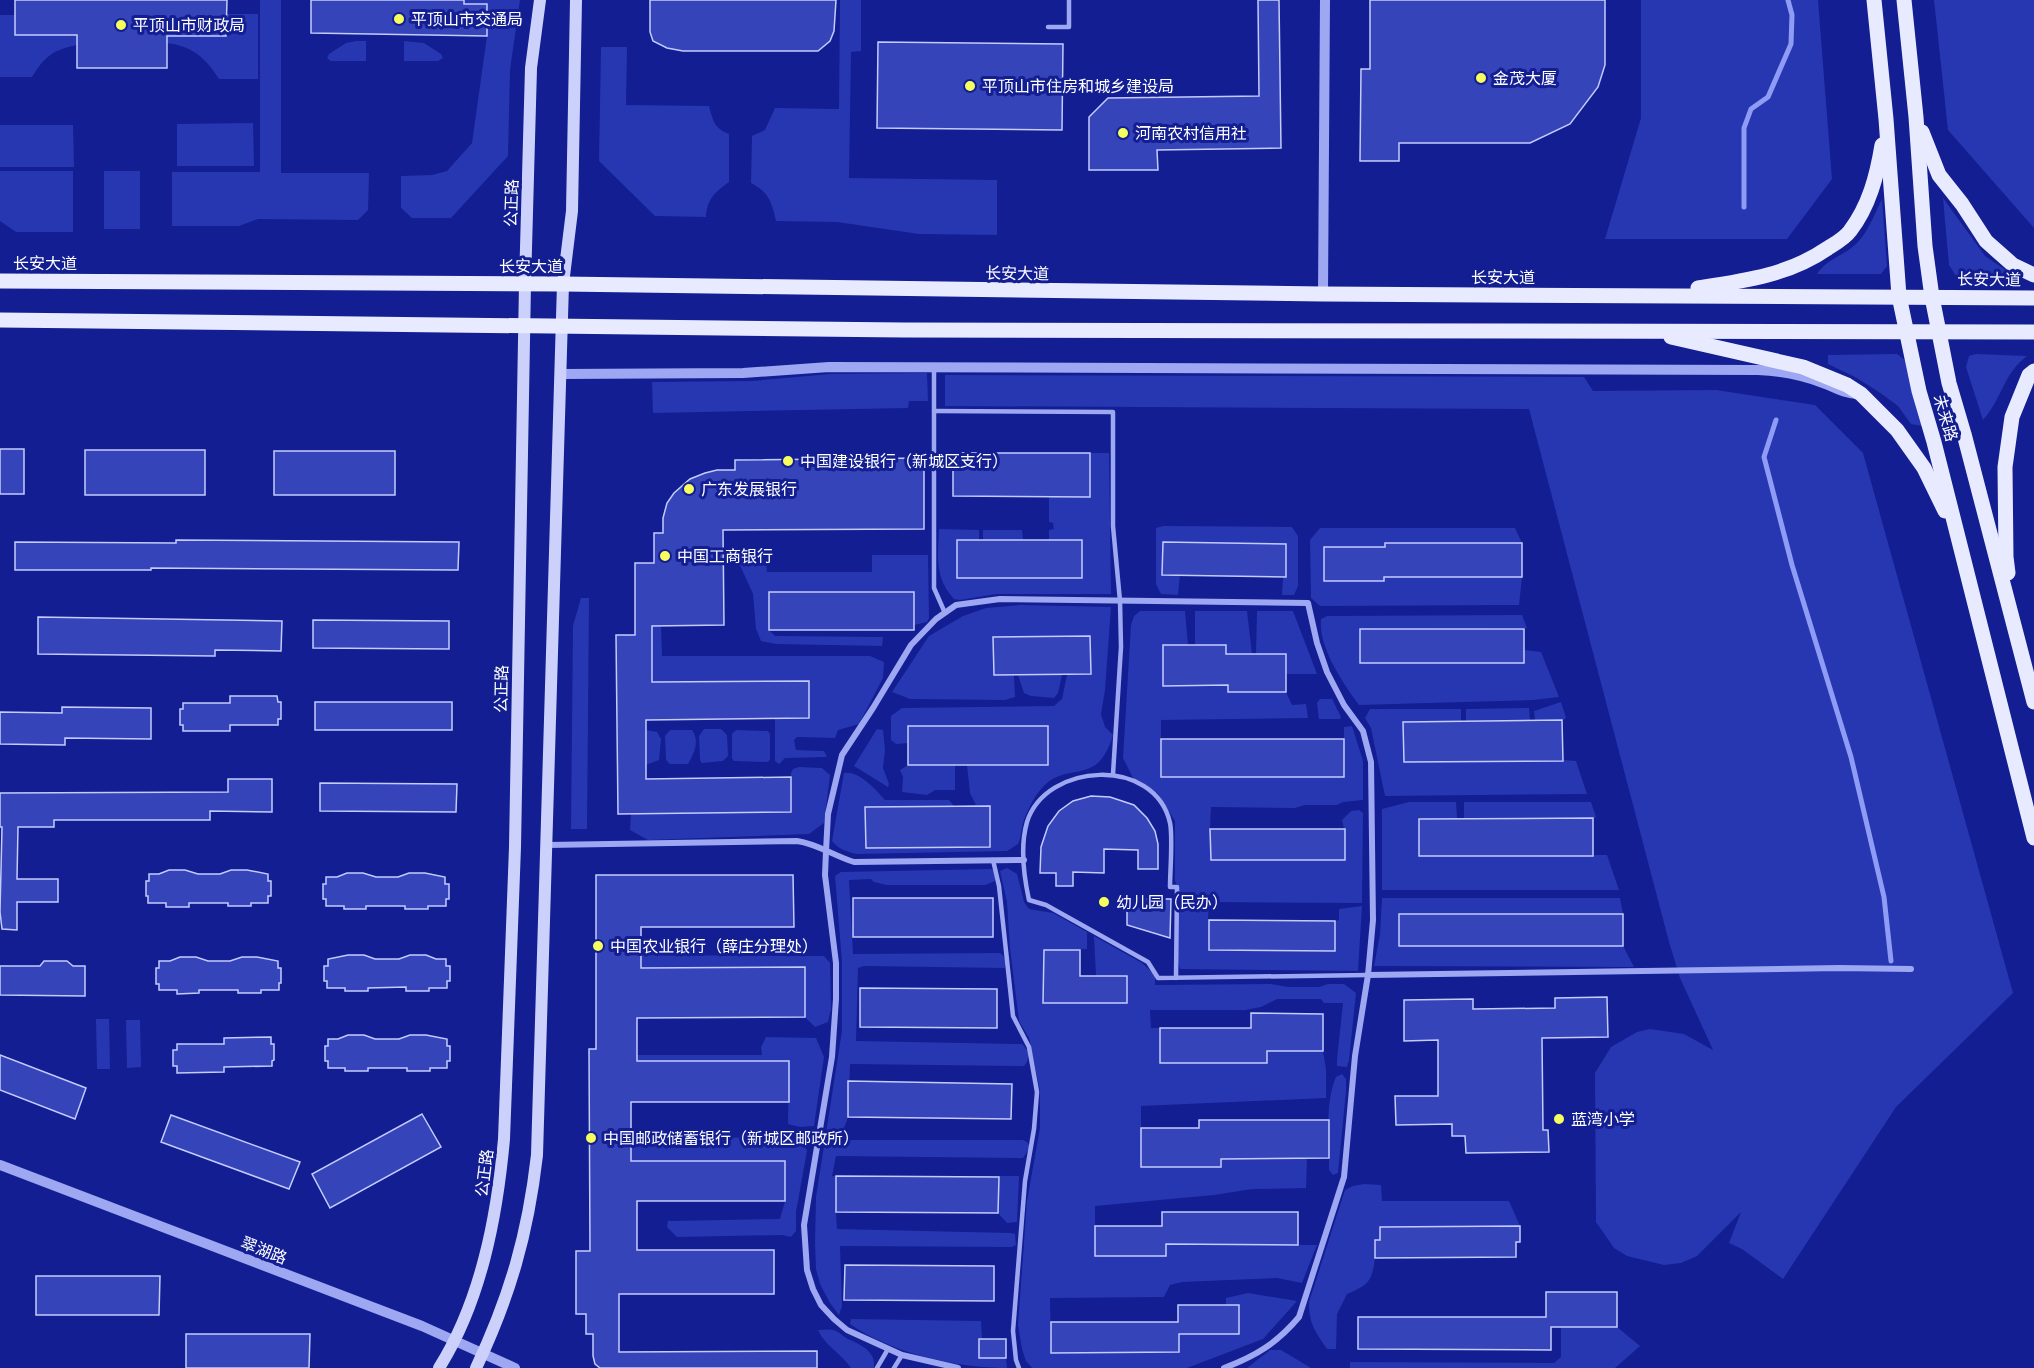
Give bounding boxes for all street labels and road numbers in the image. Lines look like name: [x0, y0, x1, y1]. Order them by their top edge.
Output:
street label: 公正路: [500, 179, 521, 227]
street label: 长安大道: [13, 253, 77, 272]
street label: 长安大道: [499, 256, 563, 275]
street label: 长安大道: [985, 262, 1049, 283]
street label: 长安大道: [1471, 267, 1535, 286]
street label: 长安大道: [1957, 268, 2021, 289]
street label: 未来路: [1931, 392, 1962, 444]
street label: 公正路: [491, 665, 510, 713]
street label: 公正路: [471, 1148, 496, 1198]
street label: 翠湖路: [238, 1232, 290, 1267]

